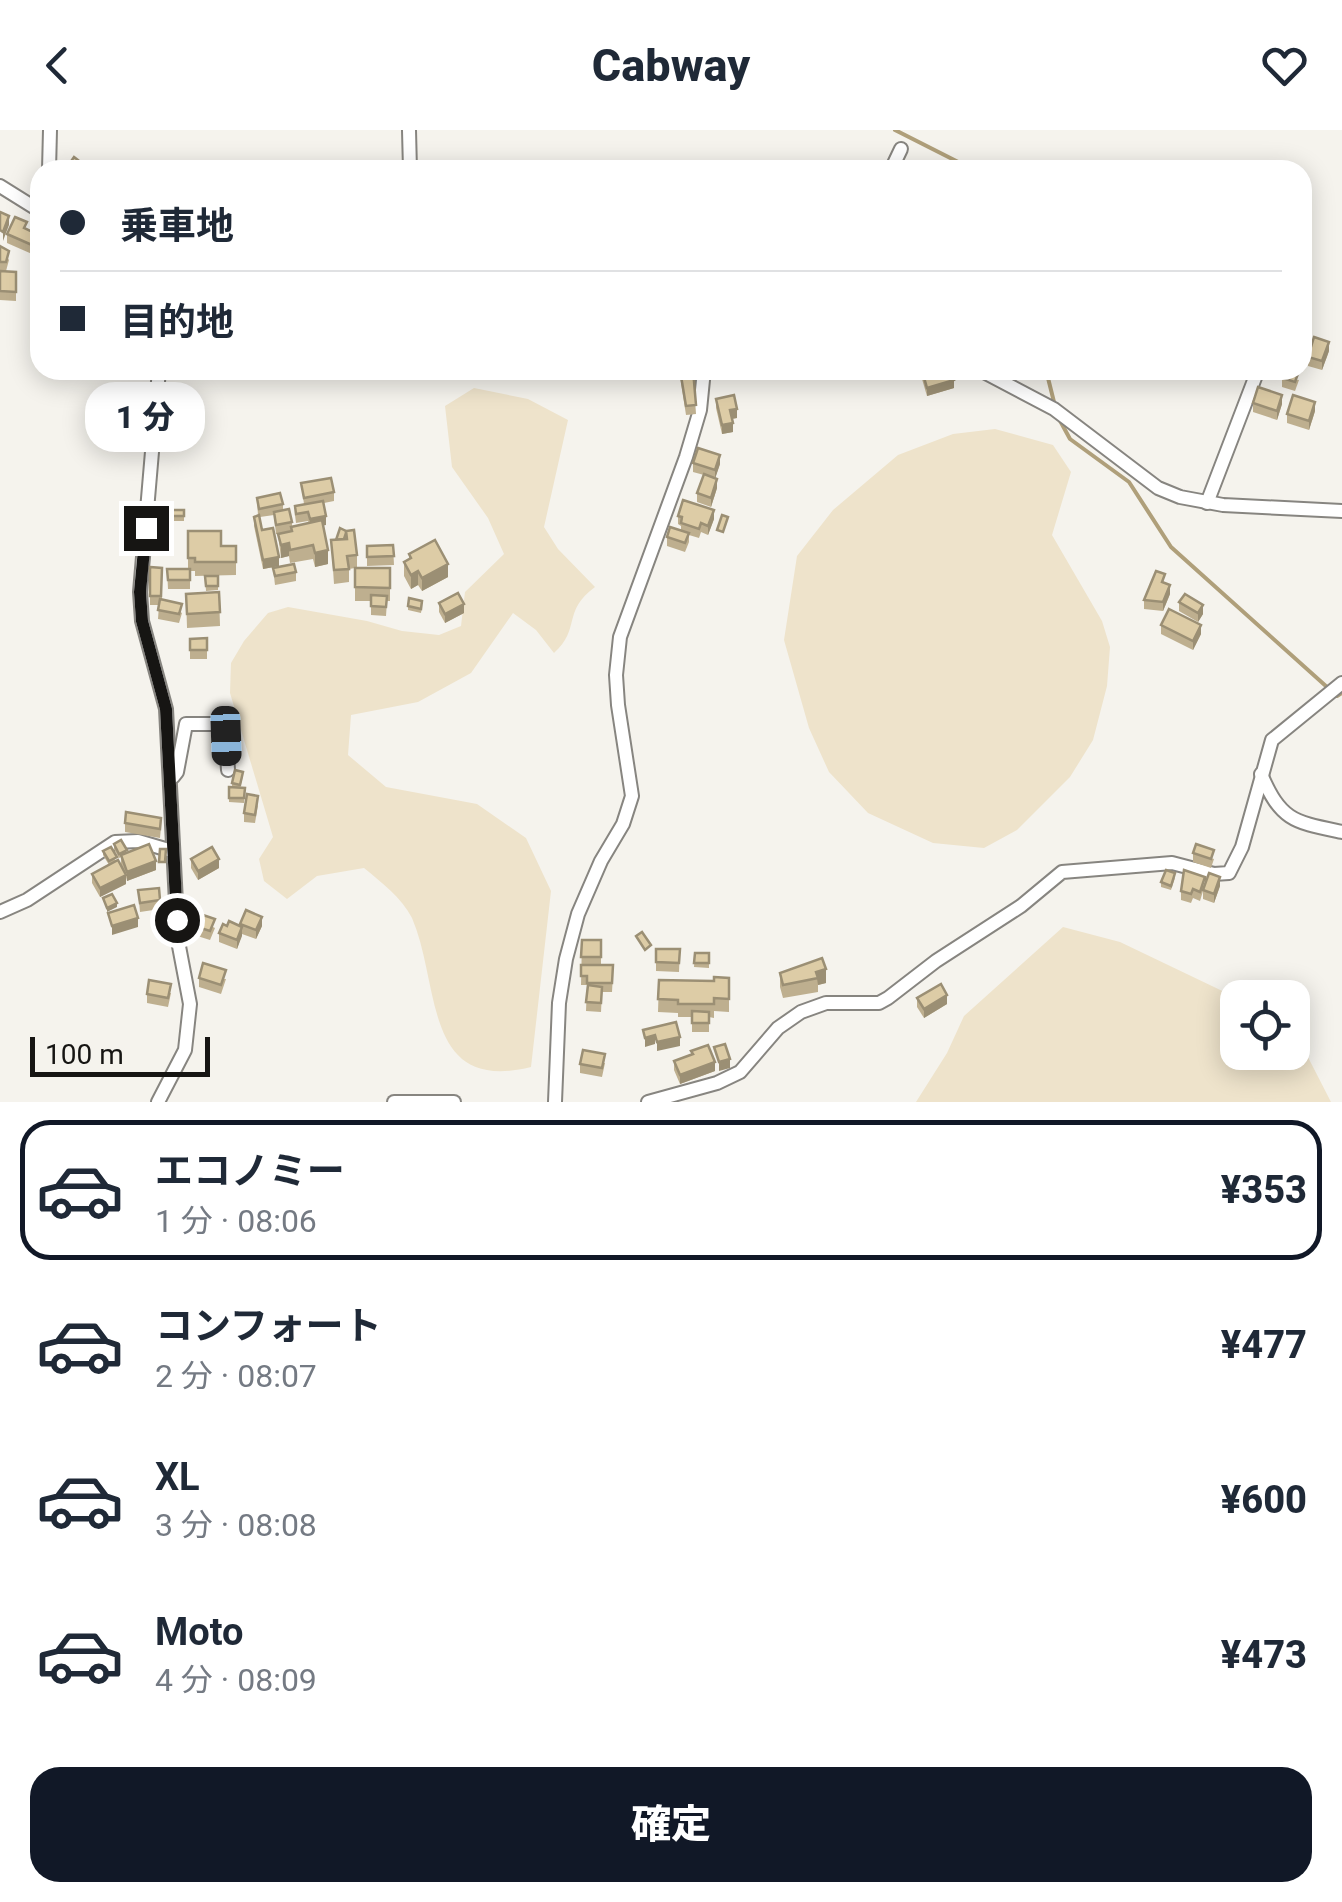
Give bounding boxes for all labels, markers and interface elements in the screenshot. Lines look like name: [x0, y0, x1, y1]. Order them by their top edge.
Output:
icon: back: [30, 38, 85, 93]
icon: heart: [1257, 38, 1312, 93]
text: Cabway: [592, 39, 750, 92]
text: 乗車地: [120, 204, 234, 248]
text: 目的地: [120, 300, 234, 344]
callout: 1 分: [86, 383, 206, 453]
text: 1 分: [116, 398, 174, 436]
route end: [124, 506, 169, 551]
car: [210, 705, 242, 767]
route start: [155, 898, 200, 943]
map controls: [1220, 980, 1310, 1070]
button: locate: [1220, 980, 1310, 1070]
scale bar: [30, 1032, 210, 1076]
text: 100 m: [45, 1038, 124, 1071]
icon: car: [35, 1145, 125, 1235]
text: エコノミー: [155, 1149, 345, 1193]
text: ¥353: [1221, 1168, 1307, 1212]
text: 1 分 · 08:06: [155, 1202, 317, 1240]
icon: car: [35, 1300, 125, 1390]
text: コンフォート: [155, 1304, 382, 1348]
text: ¥477: [1221, 1323, 1307, 1367]
text: 2 分 · 08:07: [155, 1357, 317, 1395]
icon: car: [35, 1455, 125, 1545]
text: XL: [155, 1455, 200, 1499]
text: ¥600: [1221, 1478, 1307, 1522]
text: 3 分 · 08:08: [155, 1506, 317, 1544]
icon: car: [35, 1610, 125, 1700]
text: Moto: [155, 1610, 244, 1654]
text: ¥473: [1221, 1633, 1307, 1677]
text: 4 分 · 08:09: [155, 1661, 317, 1699]
button: 確定: [30, 1767, 1312, 1882]

